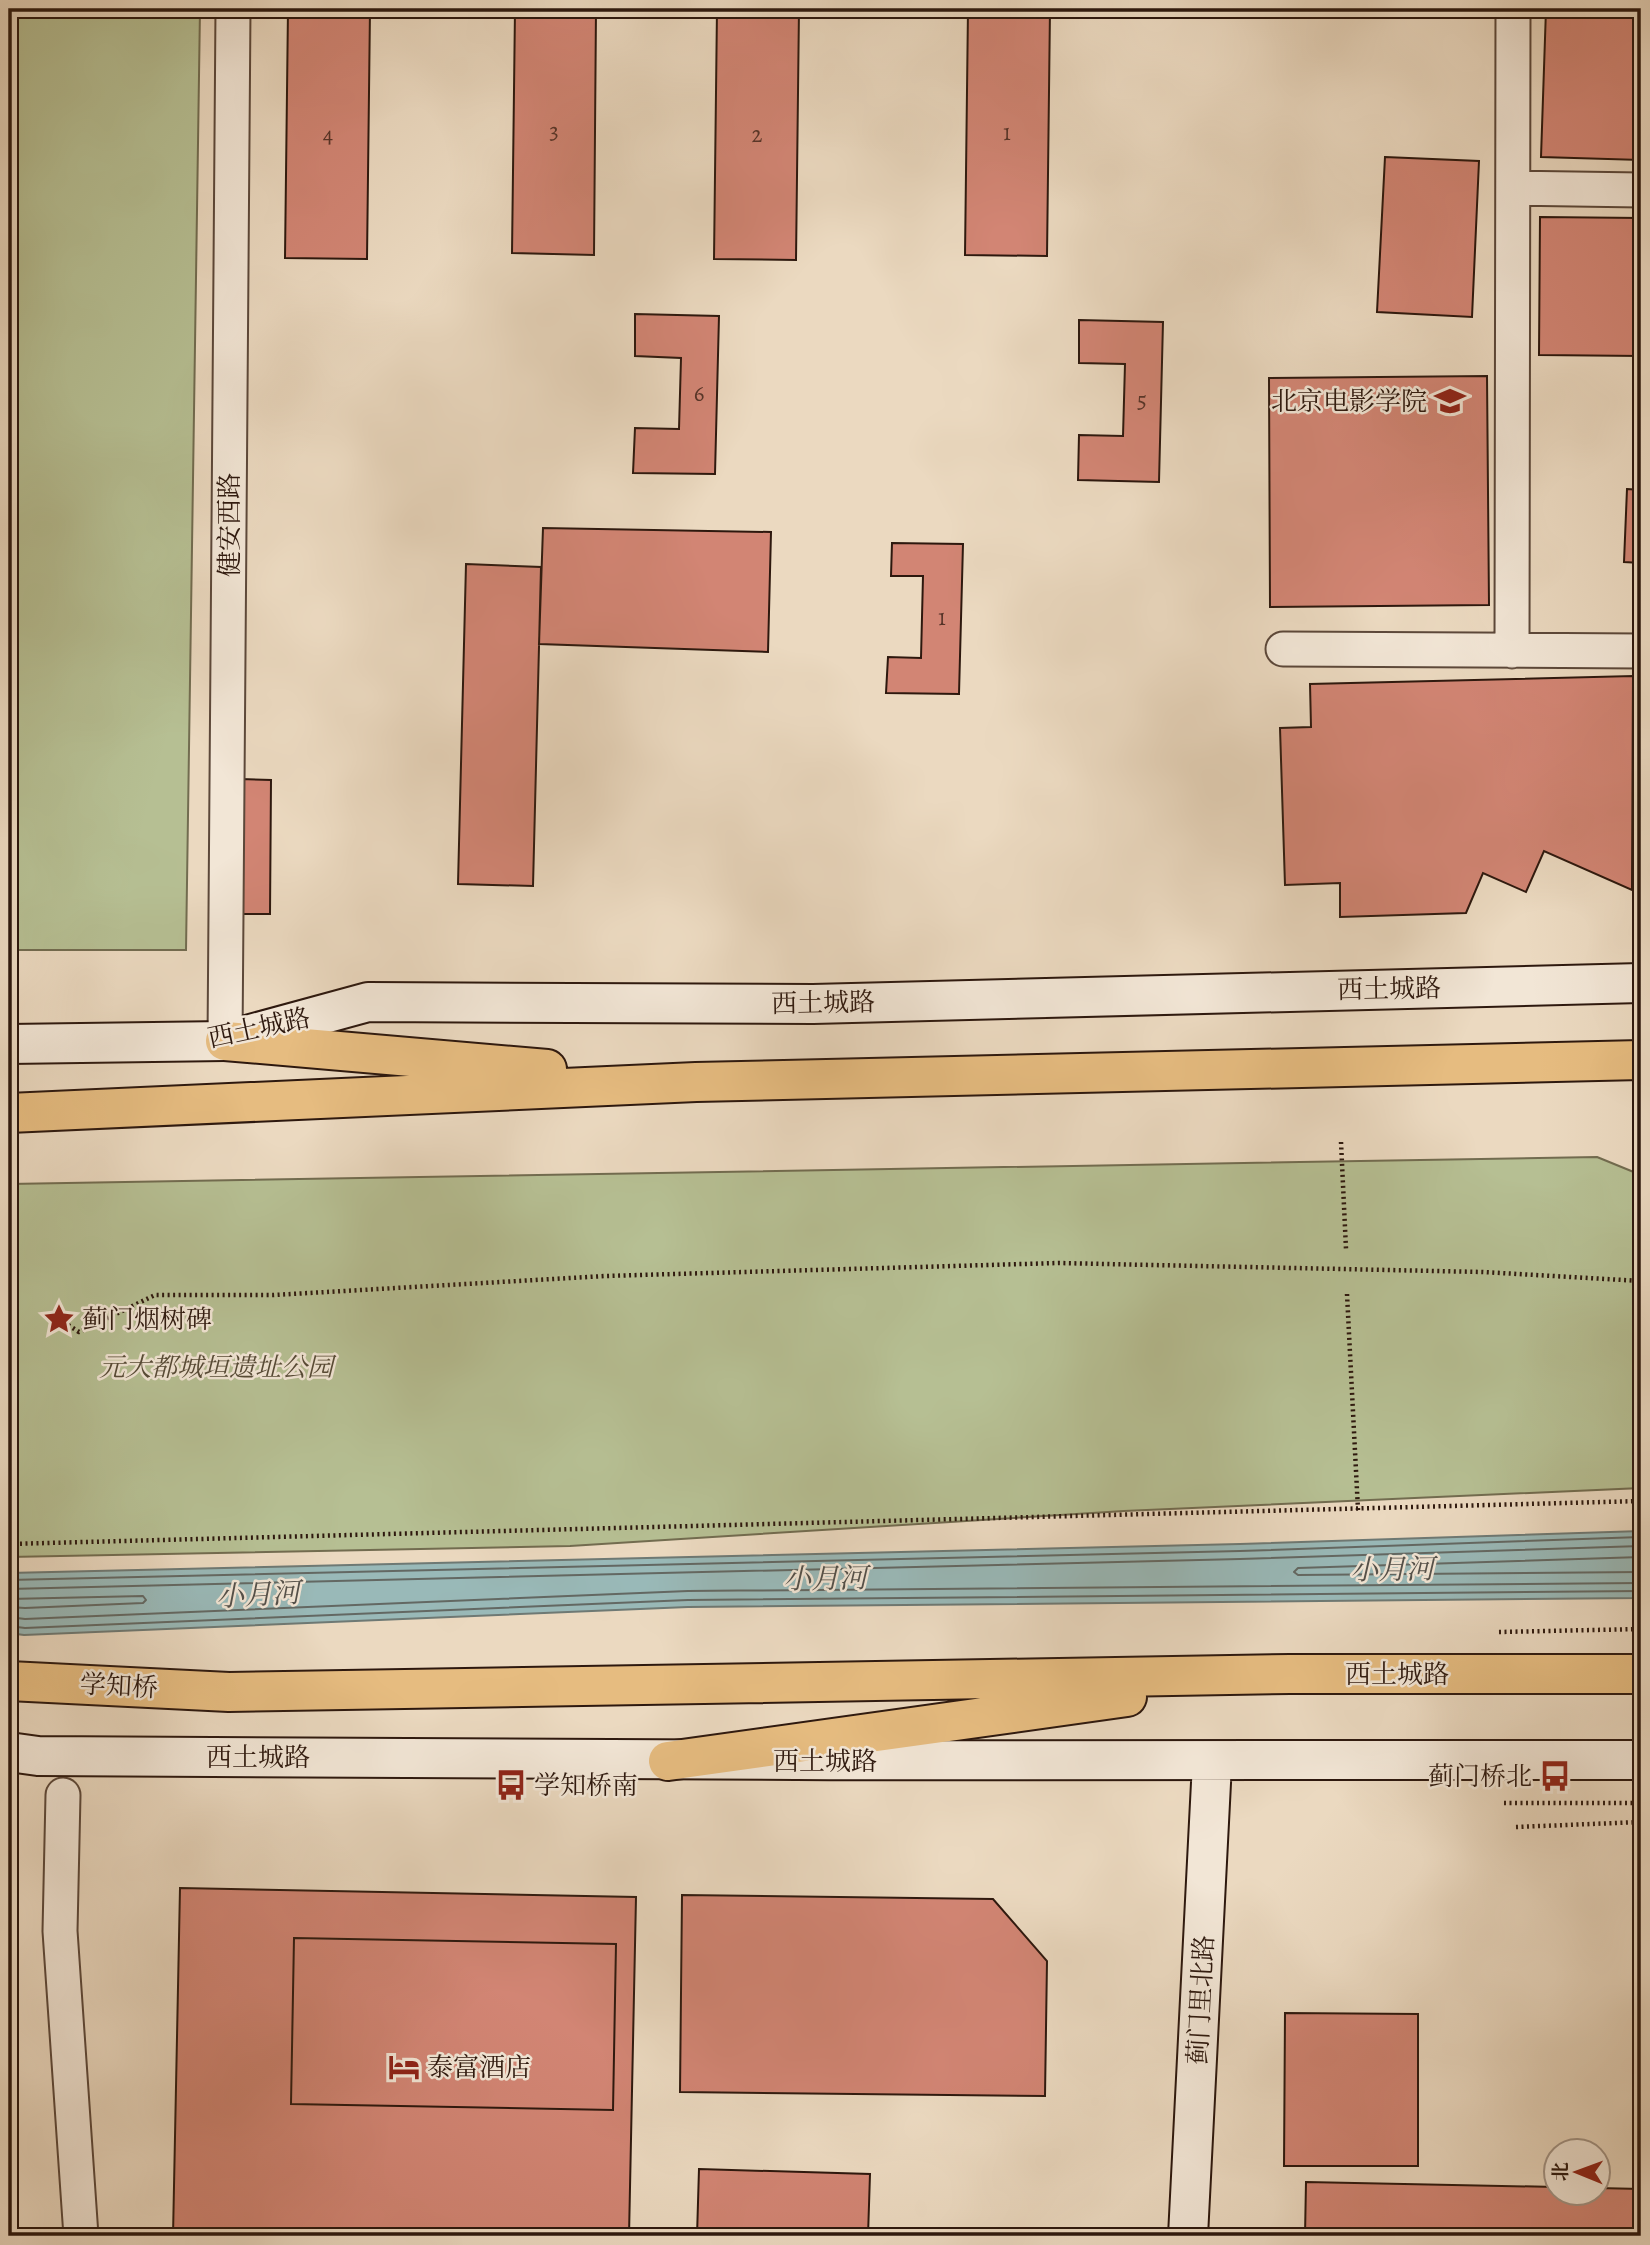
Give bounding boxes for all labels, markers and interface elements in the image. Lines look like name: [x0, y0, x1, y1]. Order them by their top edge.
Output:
house number: 3: [549, 116, 559, 147]
house number: 1: [1003, 117, 1011, 148]
house number: 4: [323, 119, 333, 150]
house number: 2: [752, 119, 763, 150]
house number: 6: [694, 378, 704, 409]
place label: 北京电影学院: [1271, 384, 1427, 419]
school or university icon: 北京电影学院: [1433, 384, 1467, 418]
house number: 5: [1137, 385, 1147, 416]
street label: 健安西路: [212, 473, 247, 577]
house number: 1: [938, 602, 946, 633]
street label: 西土城路: [1337, 971, 1441, 1007]
street label: 西土城路: [771, 985, 875, 1021]
street label: 西土城路: [204, 1000, 314, 1056]
place icon: 蓟门烟树碑: [42, 1302, 76, 1336]
place label: 蓟门烟树碑: [82, 1302, 212, 1337]
park label: 元大都城垣遗址公园: [99, 1350, 337, 1385]
water label: 小月河: [1350, 1550, 1439, 1590]
water label: 小月河: [783, 1559, 872, 1599]
water label: 小月河: [215, 1574, 306, 1616]
street label: 西土城路: [1345, 1657, 1449, 1692]
street label: 学知桥: [79, 1666, 159, 1706]
street label: 西土城路: [206, 1740, 310, 1775]
street label: 西土城路: [773, 1744, 877, 1779]
place label: 蓟门桥北: [1428, 1759, 1532, 1794]
bus stop icon: 蓟门桥北: [1538, 1759, 1572, 1793]
bus stop icon: 学知桥南: [494, 1768, 528, 1802]
place label: 学知桥南: [534, 1768, 638, 1803]
street label: 蓟门里北路: [1180, 1934, 1222, 2066]
hotel icon: 泰富酒店: [387, 2050, 421, 2084]
place label: 泰富酒店: [427, 2050, 531, 2085]
north arrow: [1542, 2136, 1612, 2206]
text: 北: [1548, 2162, 1574, 2181]

